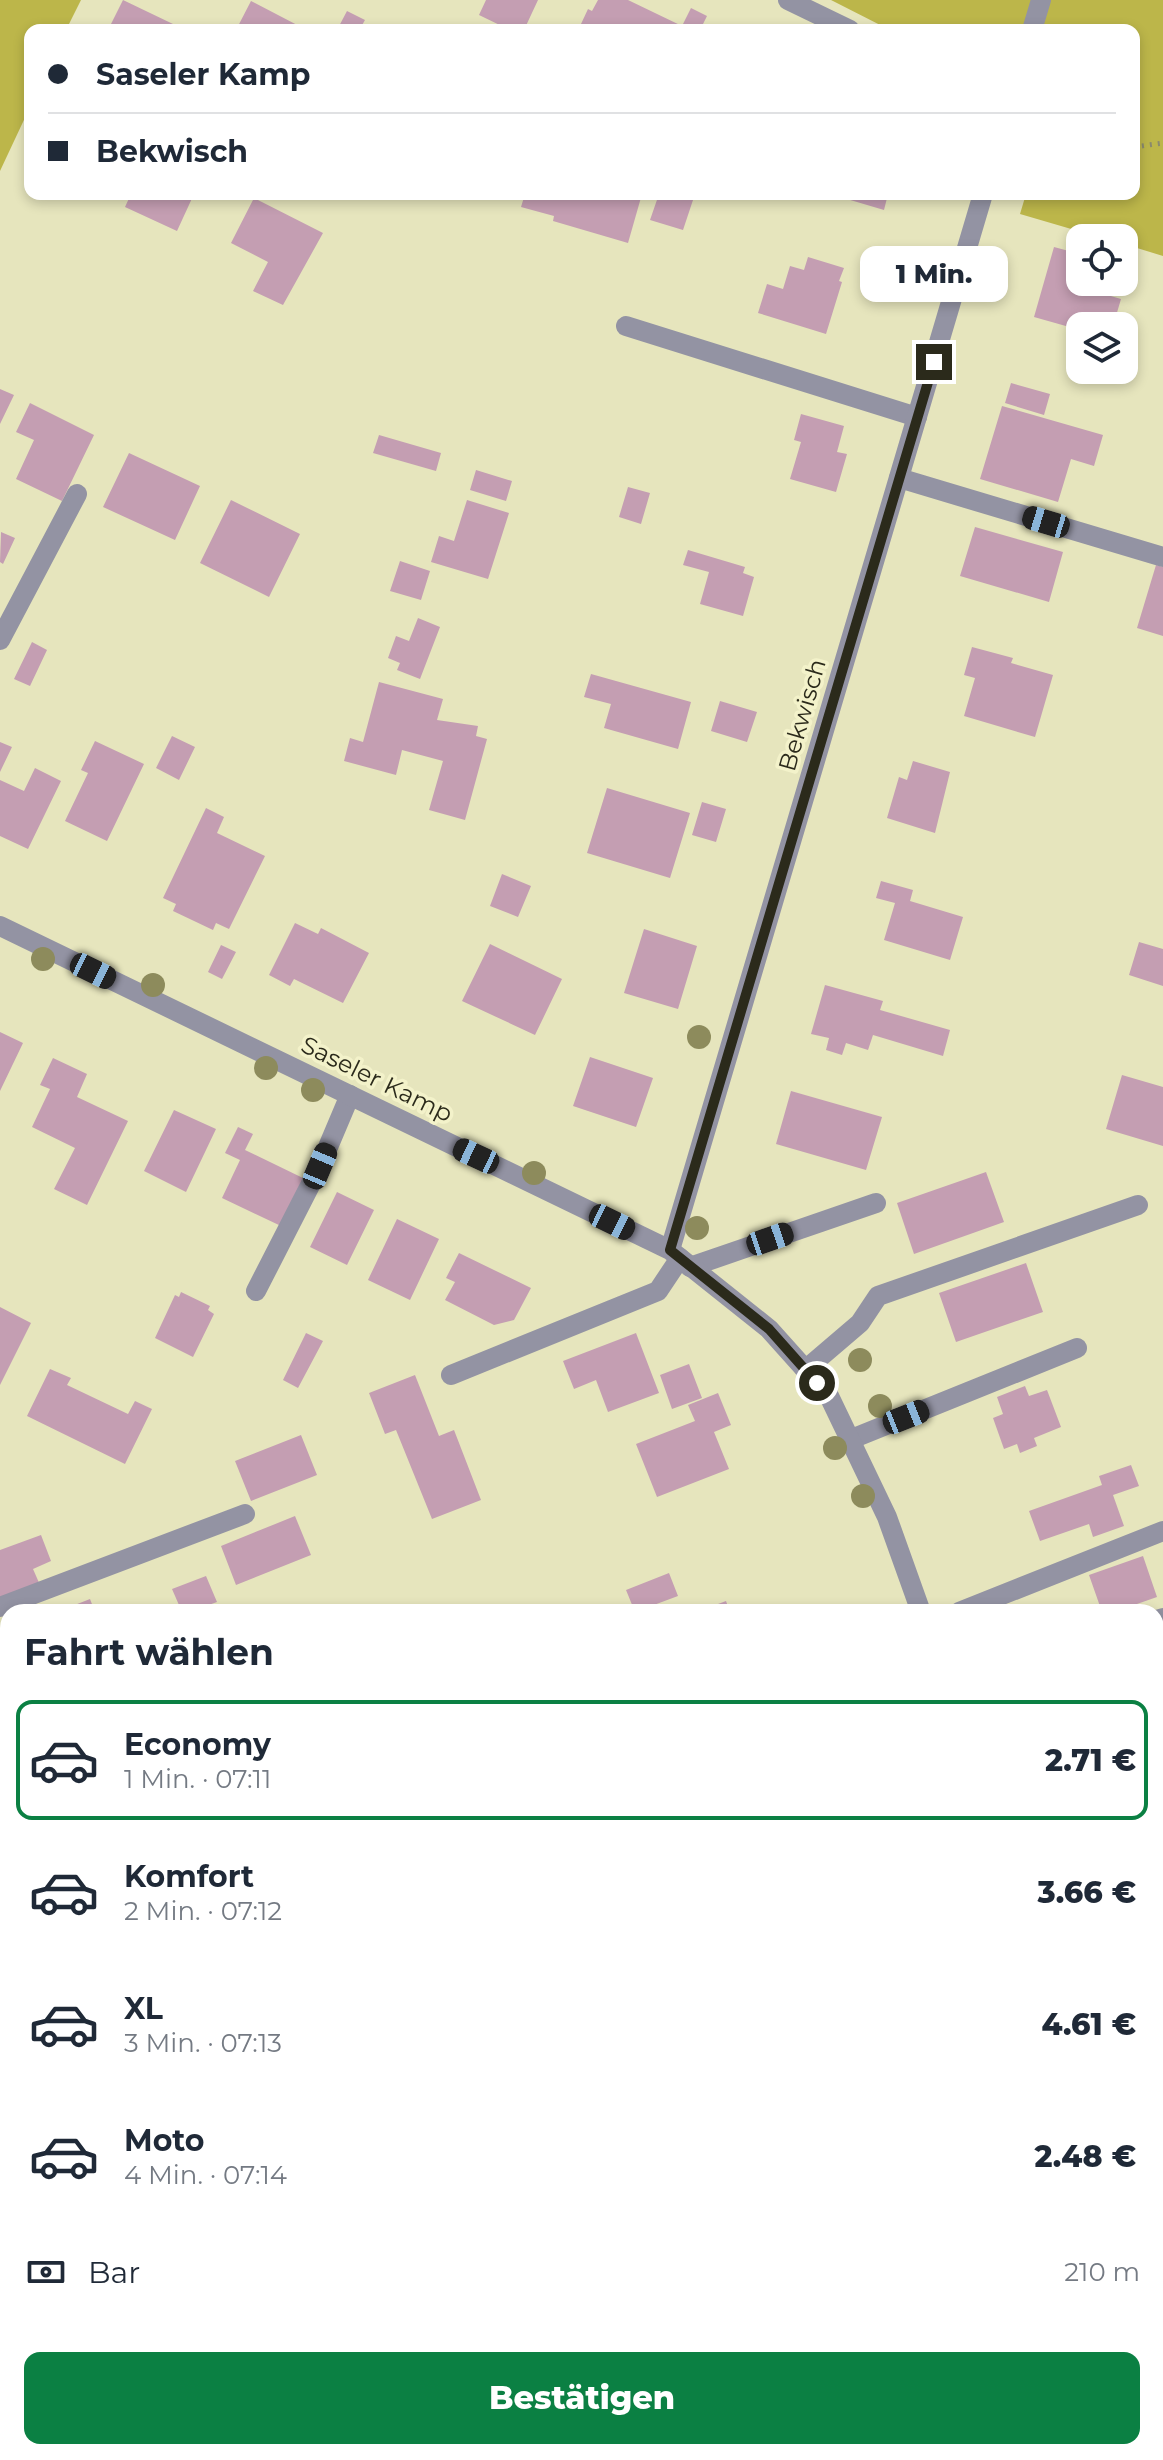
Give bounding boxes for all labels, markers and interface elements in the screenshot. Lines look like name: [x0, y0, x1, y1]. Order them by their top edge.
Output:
text: Saseler Kamp: [96, 56, 310, 93]
text: Bekwisch: [96, 133, 248, 170]
map controls: [1066, 224, 1138, 384]
button: locate: [1066, 224, 1138, 296]
callout: 1 Min.: [860, 246, 1008, 302]
text: 1 Min.: [896, 258, 972, 290]
button: layers: [1066, 312, 1138, 384]
route end: [916, 344, 952, 380]
car: [1020, 504, 1072, 540]
street label: Bekwisch: [772, 656, 832, 774]
car: [66, 950, 120, 992]
street label: Saseler Kamp: [297, 1030, 457, 1128]
car: [449, 1135, 503, 1177]
car: [300, 1139, 340, 1193]
car: [585, 1201, 639, 1243]
car: [743, 1220, 797, 1258]
route start: [799, 1365, 835, 1401]
car: [879, 1397, 933, 1437]
text: Fahrt wählen: [24, 1630, 274, 1674]
icon: car: [28, 1724, 100, 1796]
text: Economy: [124, 1726, 271, 1763]
text: 2.71 €: [1045, 1742, 1136, 1779]
text: 1 Min. · 07:11: [124, 1763, 271, 1795]
icon: car: [28, 1856, 100, 1928]
text: Komfort: [124, 1858, 254, 1895]
text: 3.66 €: [1038, 1874, 1136, 1911]
text: 2 Min. · 07:12: [124, 1895, 282, 1927]
icon: car: [28, 1988, 100, 2060]
text: XL: [124, 1990, 163, 2027]
text: 4.61 €: [1041, 2006, 1136, 2043]
text: 3 Min. · 07:13: [124, 2027, 282, 2059]
icon: car: [28, 2120, 100, 2192]
text: Moto: [124, 2122, 205, 2159]
text: 2.48 €: [1034, 2138, 1136, 2175]
text: 4 Min. · 07:14: [124, 2159, 287, 2191]
icon: cash: [24, 2250, 68, 2294]
text: Bar: [88, 2254, 140, 2291]
text: 210 m: [1064, 2256, 1140, 2288]
button: Bestätigen: [24, 2352, 1140, 2444]

